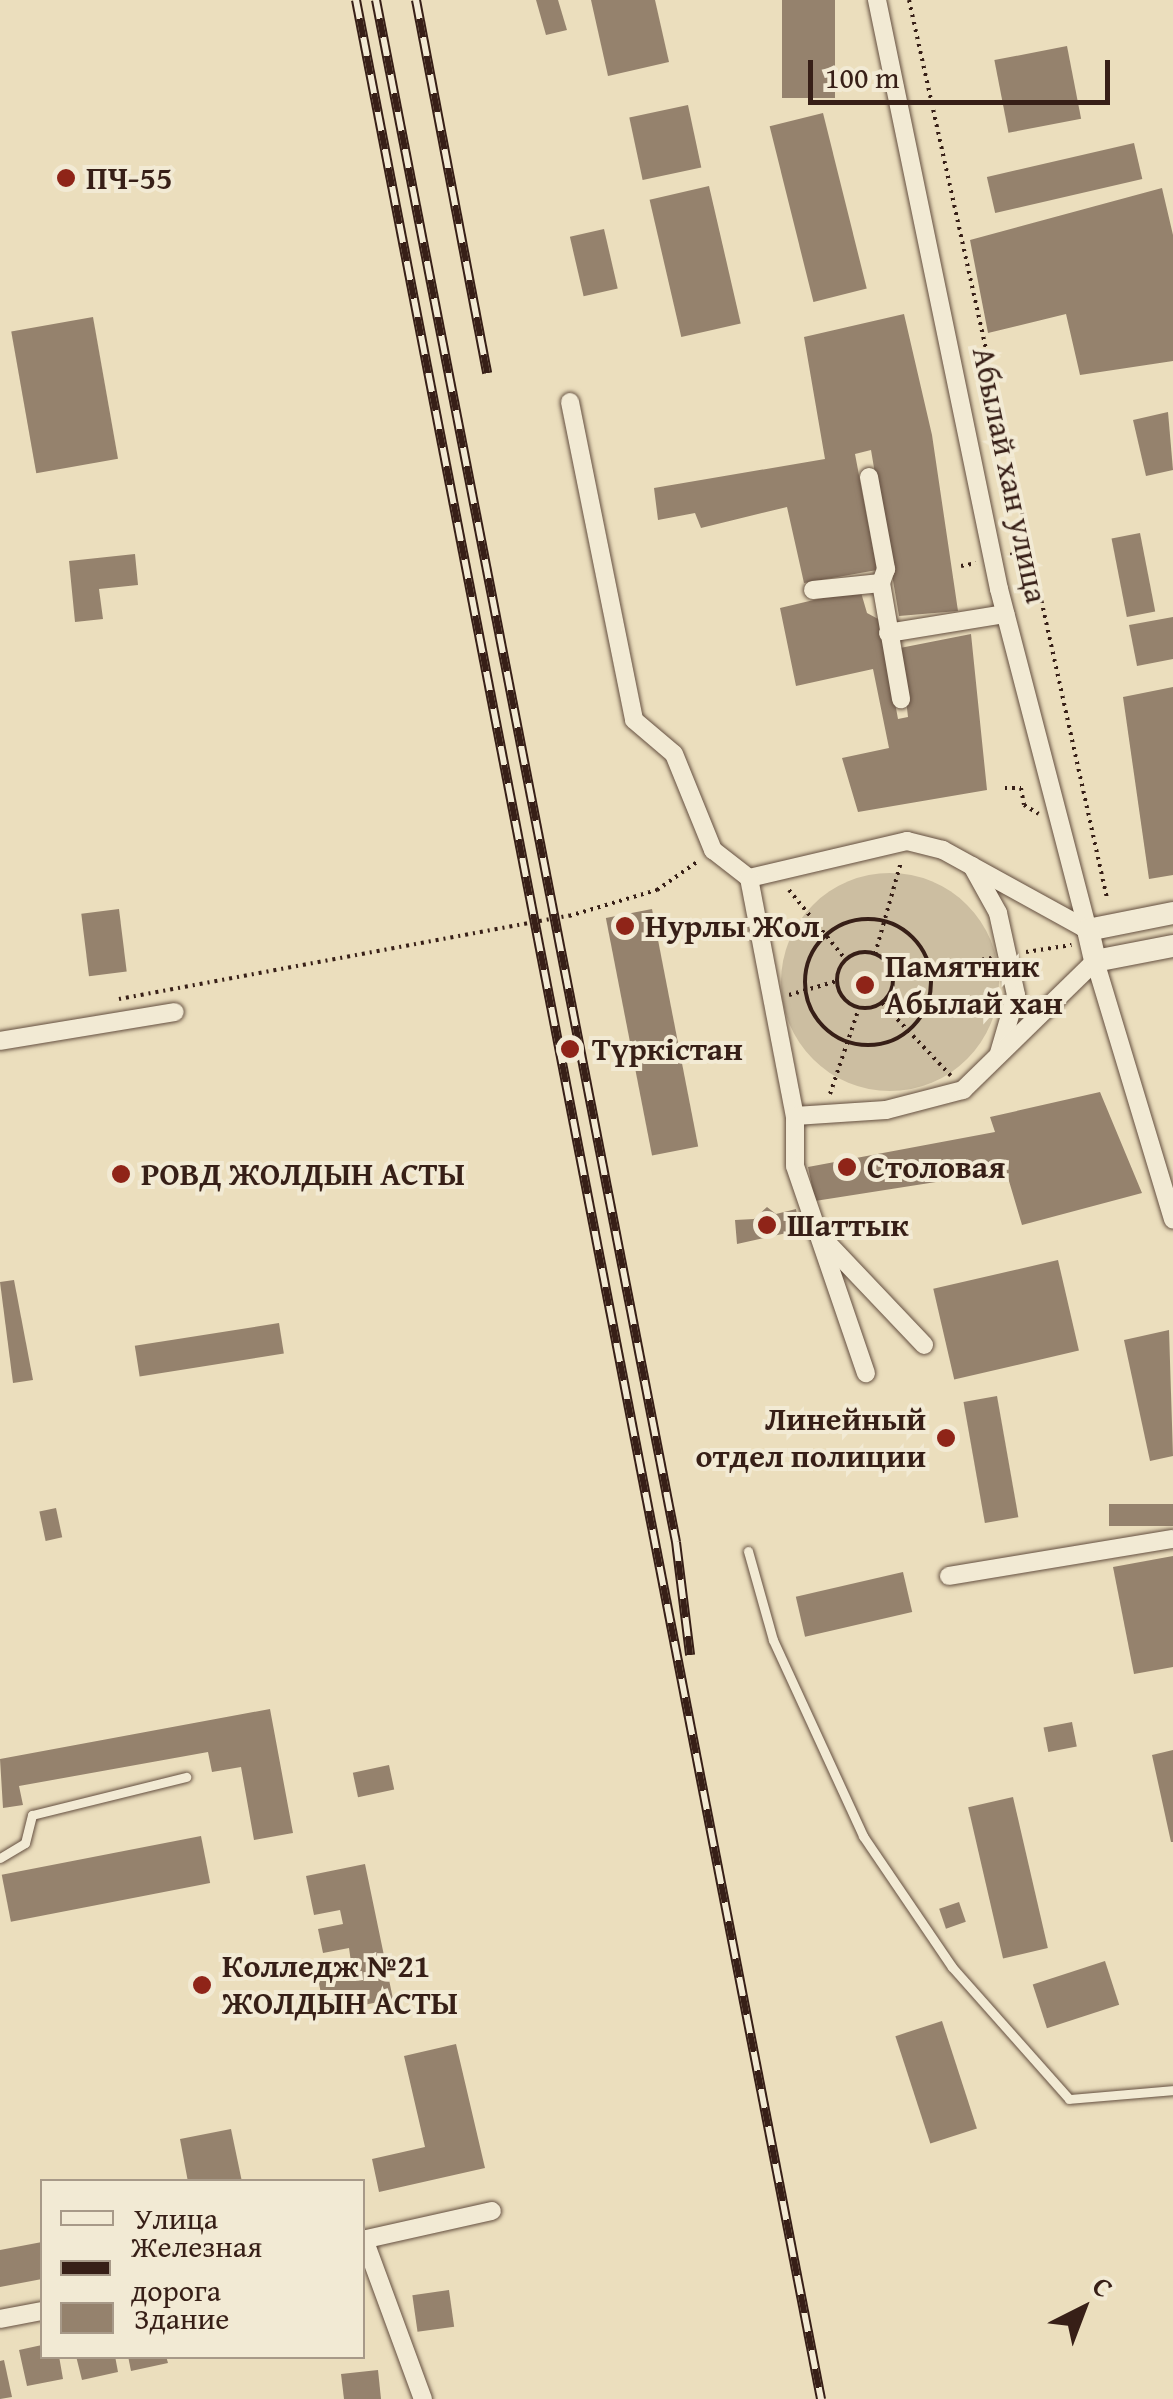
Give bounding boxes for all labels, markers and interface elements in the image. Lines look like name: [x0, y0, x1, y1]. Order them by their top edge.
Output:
scale bar: [813, 40, 1116, 102]
text: 100 m: [825, 55, 899, 99]
place label: ПЧ-55: [86, 159, 173, 197]
marker: ПЧ-55: [55, 167, 77, 189]
street label: Абылай хан улица: [964, 344, 1056, 606]
place label: Нурлы Жол: [645, 907, 820, 945]
marker: Нурлы Жол: [614, 915, 636, 937]
place label: Памятник Абылай хан: [885, 948, 1063, 1023]
marker: Памятник Абылай хан: [854, 974, 876, 996]
place label: Түркістан: [592, 1030, 743, 1068]
marker: Түркістан: [557, 1036, 583, 1062]
place label: Столовая: [867, 1148, 1005, 1186]
place label: РОВД ЖОЛДЫН АСТЫ: [141, 1155, 465, 1193]
marker: Столовая: [836, 1156, 858, 1178]
marker: РОВД ЖОЛДЫН АСТЫ: [110, 1163, 132, 1185]
place label: Шаттык: [787, 1206, 909, 1244]
marker: Шаттык: [756, 1214, 778, 1236]
place label: Линейный отдел полиции: [695, 1401, 926, 1476]
marker: Линейный отдел полиции: [935, 1427, 957, 1449]
place label: Колледж №21 ЖОЛДЫН АСТЫ: [222, 1948, 458, 2023]
marker: Колледж №21 ЖОЛДЫН АСТЫ: [191, 1974, 213, 1996]
legend: [40, 2179, 365, 2359]
text: Улица: [134, 2196, 218, 2240]
text: Железная дорога: [131, 2224, 262, 2312]
north arrow: [1033, 2259, 1133, 2359]
text: С: [1084, 2266, 1123, 2307]
text: Здание: [134, 2296, 229, 2340]

